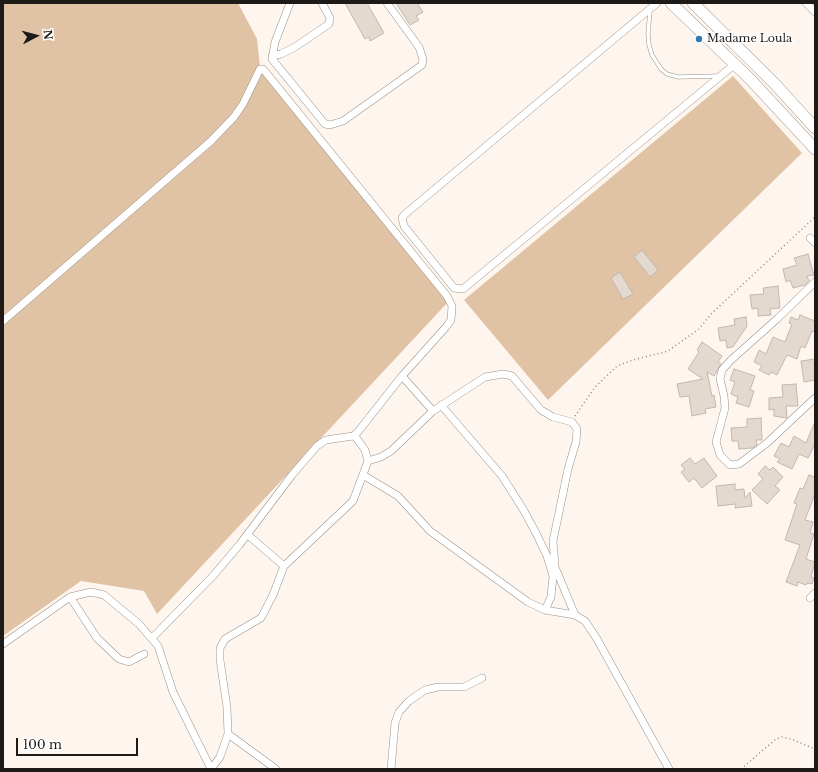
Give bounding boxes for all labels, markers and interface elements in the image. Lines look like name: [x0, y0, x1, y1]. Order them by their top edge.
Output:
north arrow: [16, 16, 56, 56]
text: N: [40, 29, 55, 41]
place label: Madame Loula: [707, 32, 792, 46]
marker: Madame Loula: [694, 34, 704, 44]
scale bar: [18, 730, 140, 756]
text: 100 m: [23, 737, 62, 752]

